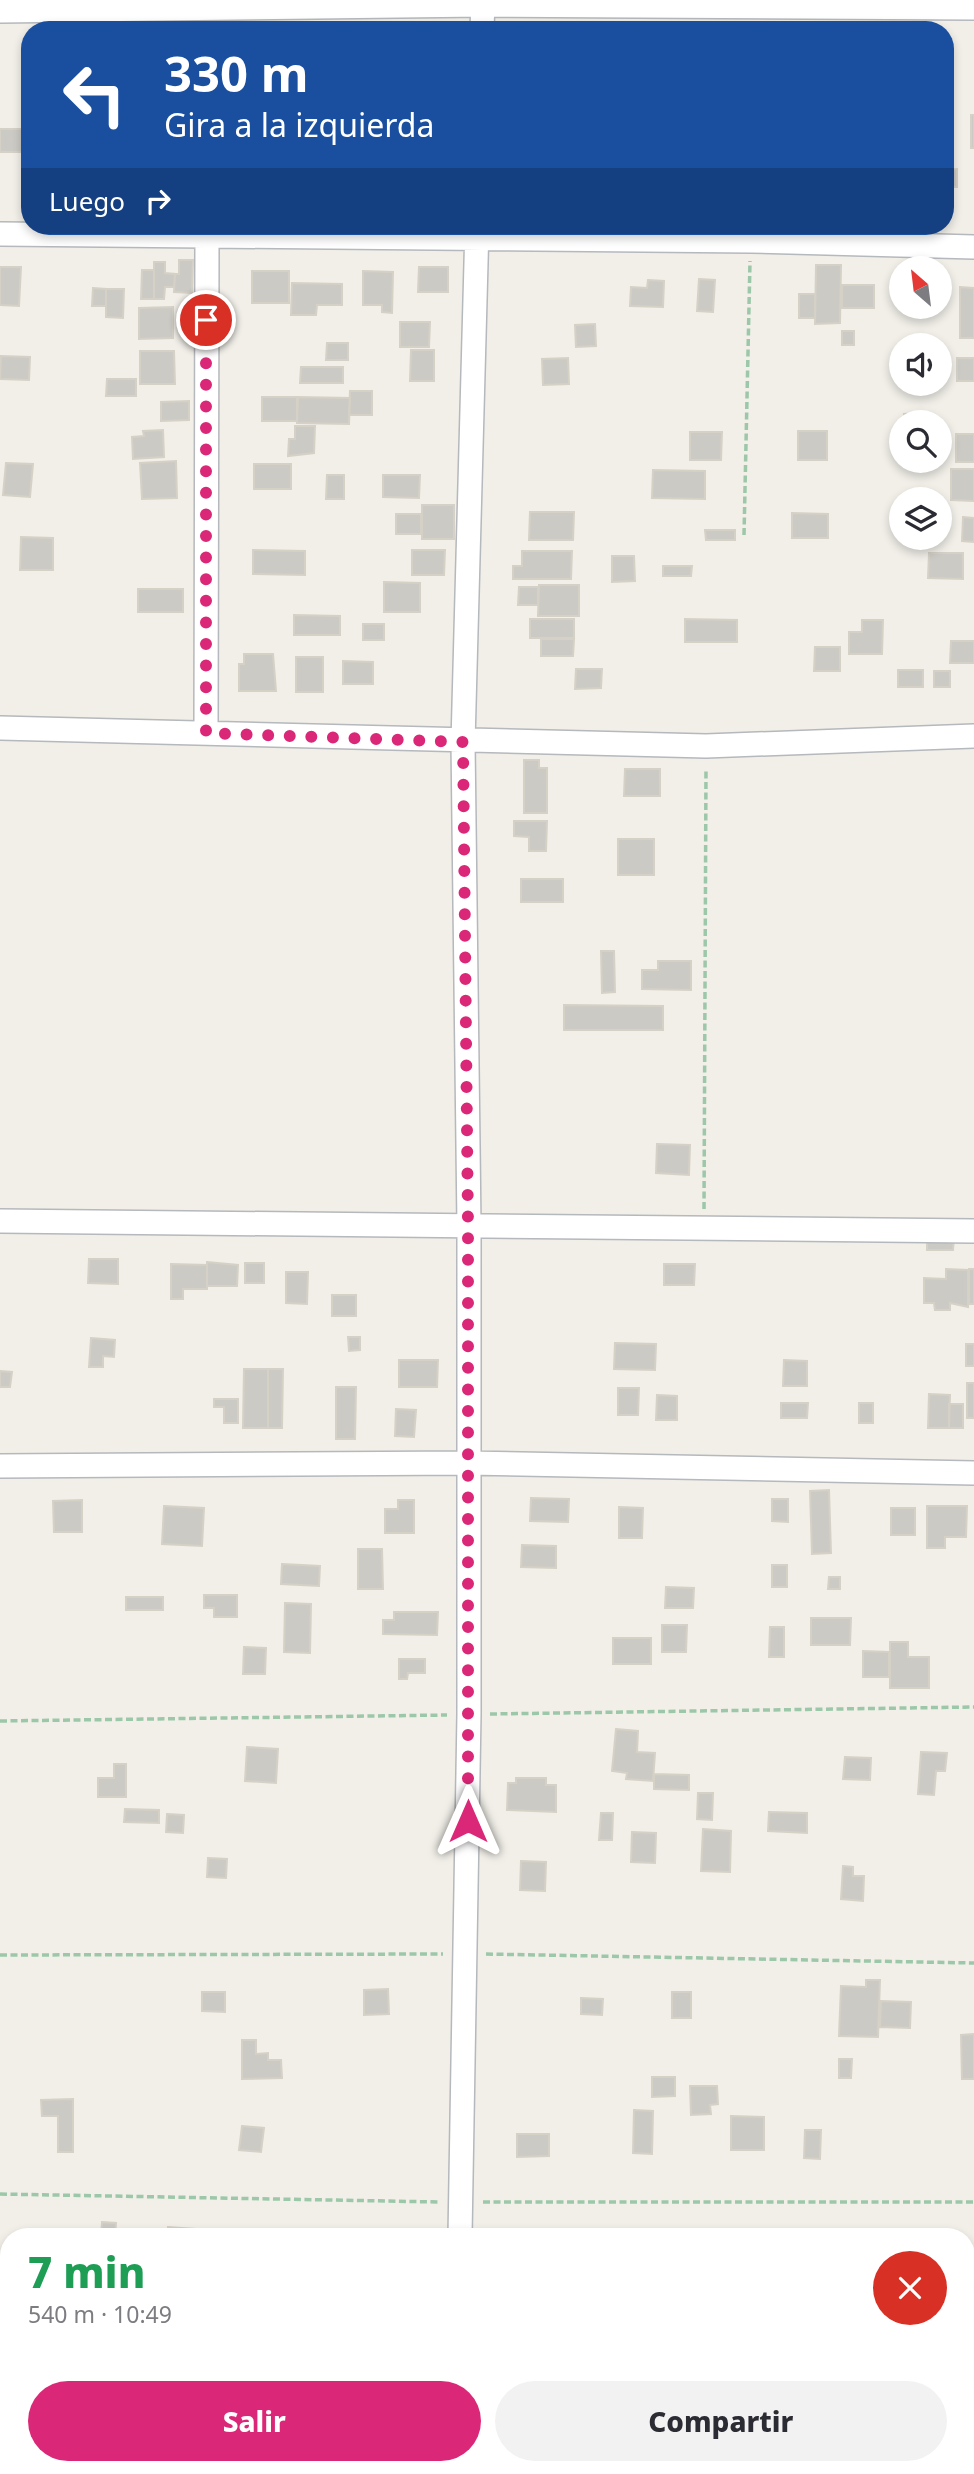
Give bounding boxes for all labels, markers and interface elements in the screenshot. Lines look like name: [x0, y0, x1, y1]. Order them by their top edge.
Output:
text: 330 m: [164, 40, 309, 106]
icon: left: [49, 49, 140, 140]
text: Gira a la izquierda: [164, 103, 434, 146]
icon: right: [139, 182, 177, 220]
text: Luego: [49, 183, 125, 219]
north arrow: [889, 256, 952, 318]
map controls: [889, 256, 952, 550]
pin: [176, 290, 236, 350]
icon: arrive: [187, 301, 225, 339]
button: sound: [889, 333, 952, 396]
button: search: [889, 410, 952, 473]
button: layers: [889, 487, 952, 550]
position arrow: [431, 1784, 505, 1858]
text: 7 min: [28, 2243, 145, 2300]
button: close: [873, 2251, 947, 2325]
text: 540 m · 10:49: [28, 2298, 172, 2330]
button: Salir: [28, 2381, 481, 2461]
button: Compartir: [495, 2381, 947, 2461]

